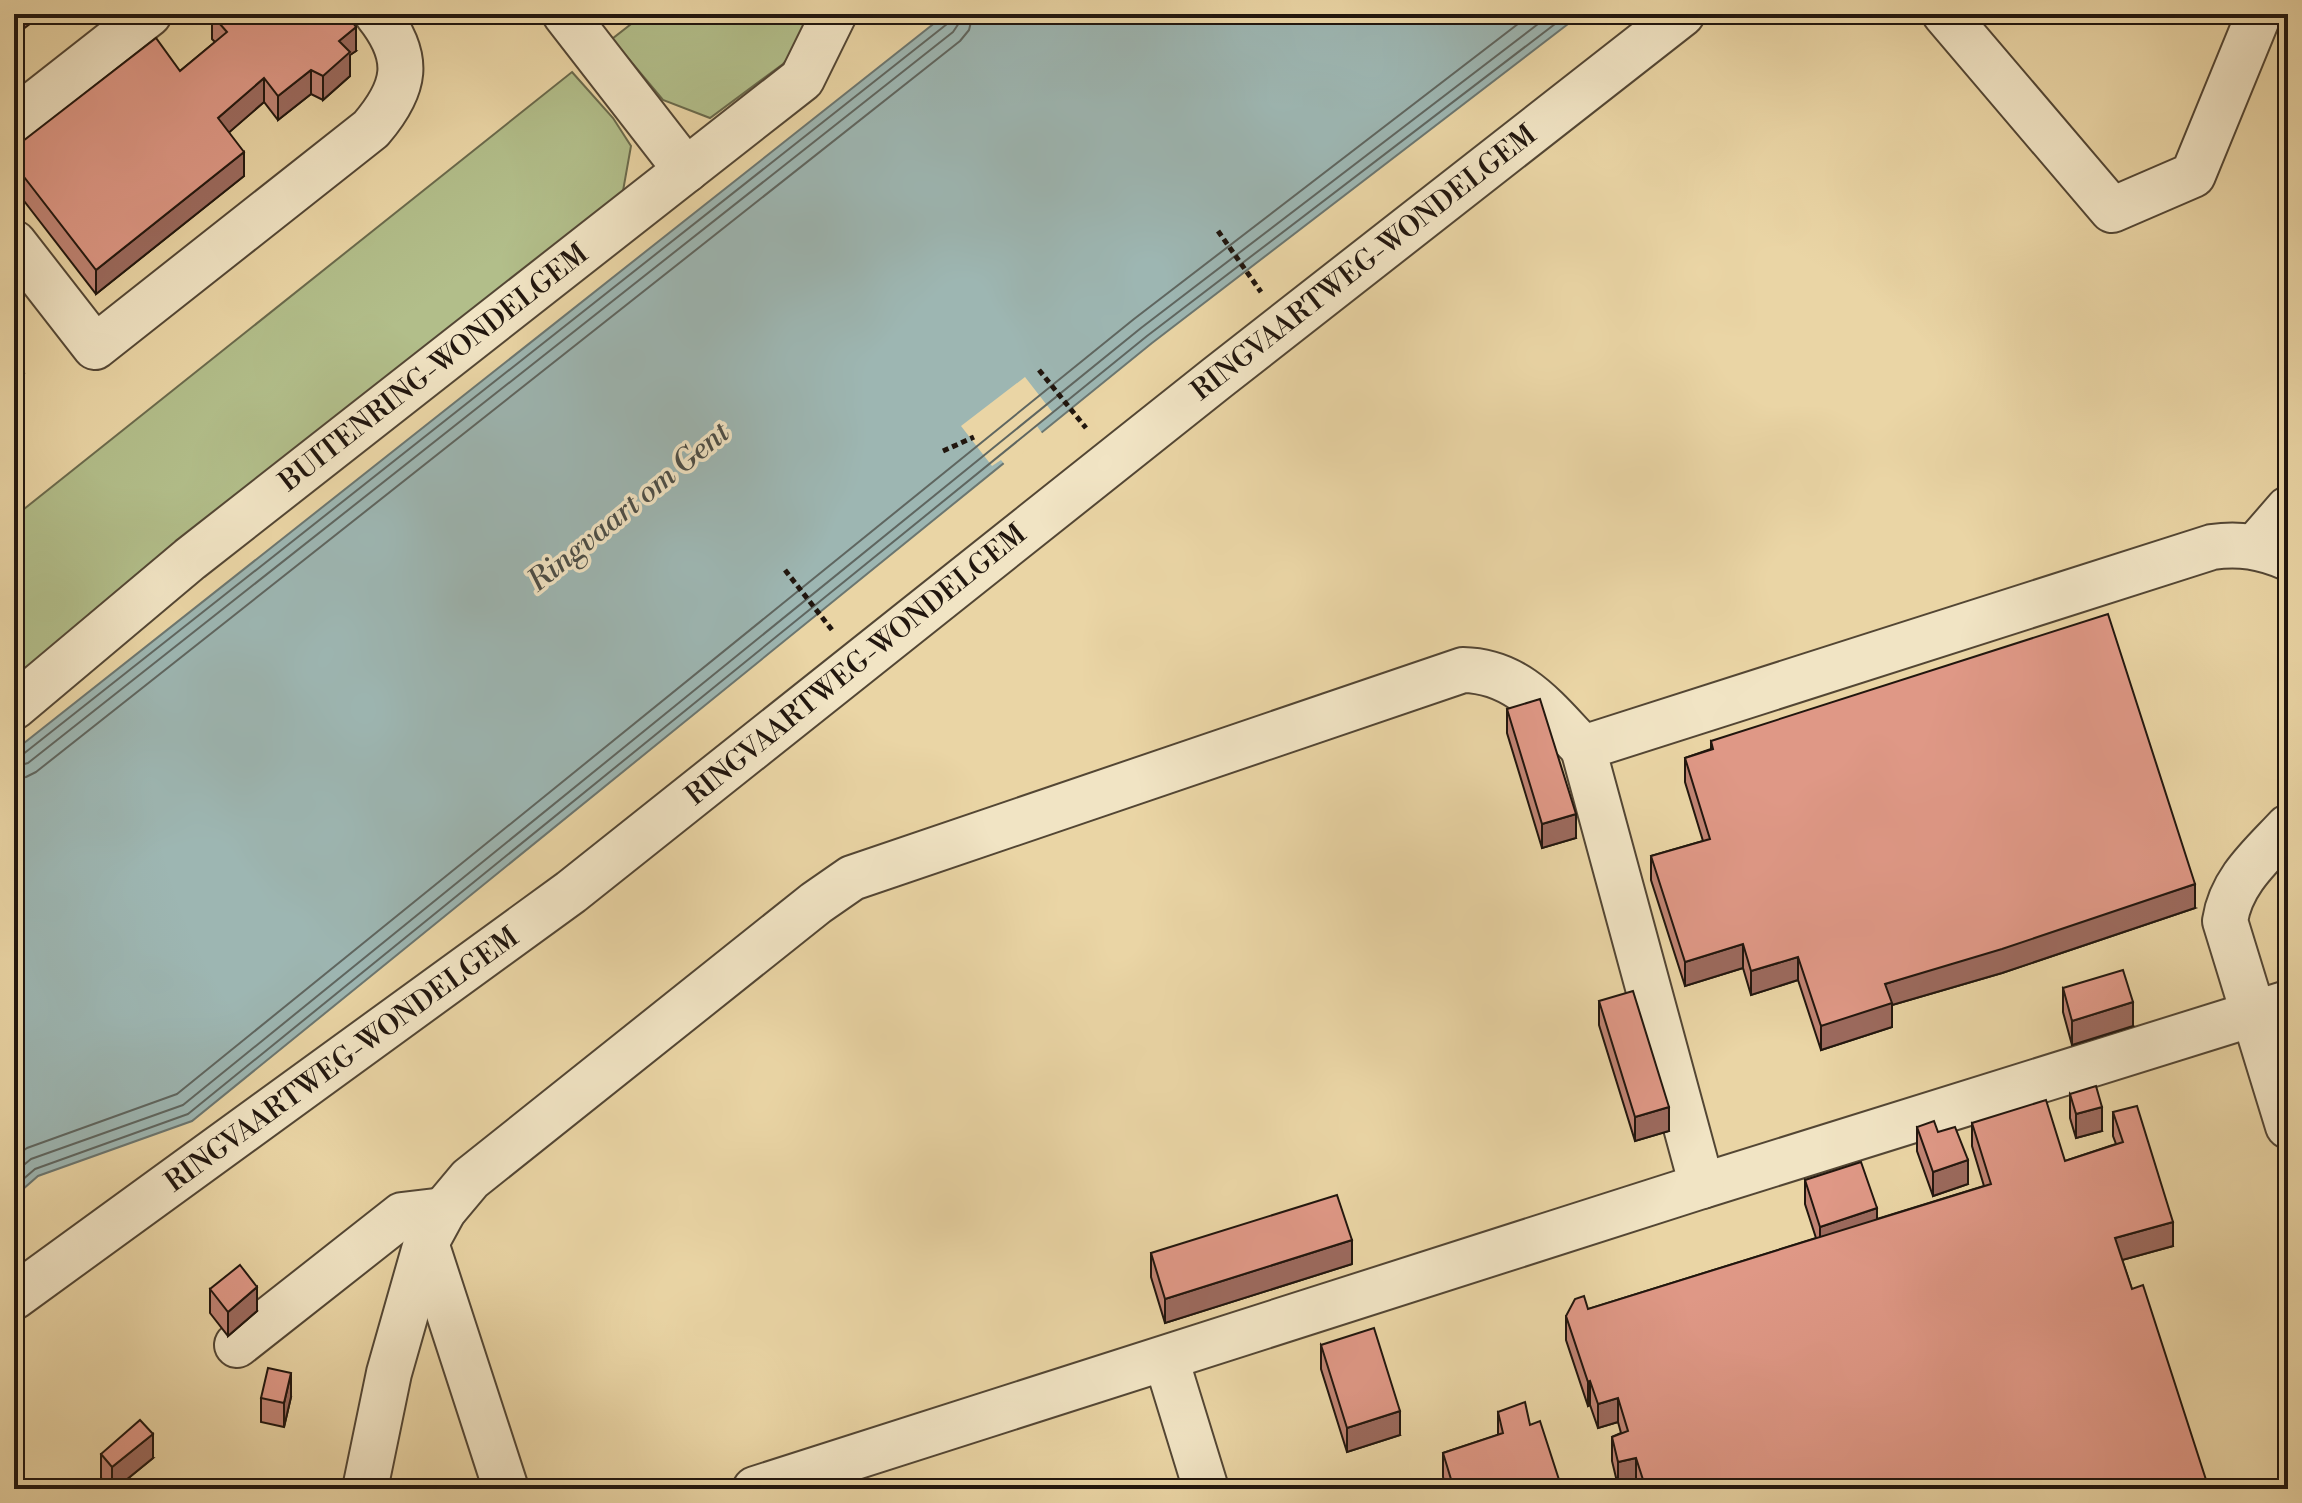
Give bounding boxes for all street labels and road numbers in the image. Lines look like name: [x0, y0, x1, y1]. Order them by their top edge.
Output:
street label: RINGVAARTWEG-WONDELGEM: [1185, 117, 1544, 409]
street label: BUITENRING-WONDELGEM: [272, 236, 596, 500]
street label: RINGVAARTWEG-WONDELGEM: [679, 517, 1034, 813]
street label: RINGVAARTWEG-WONDELGEM: [159, 920, 526, 1200]

